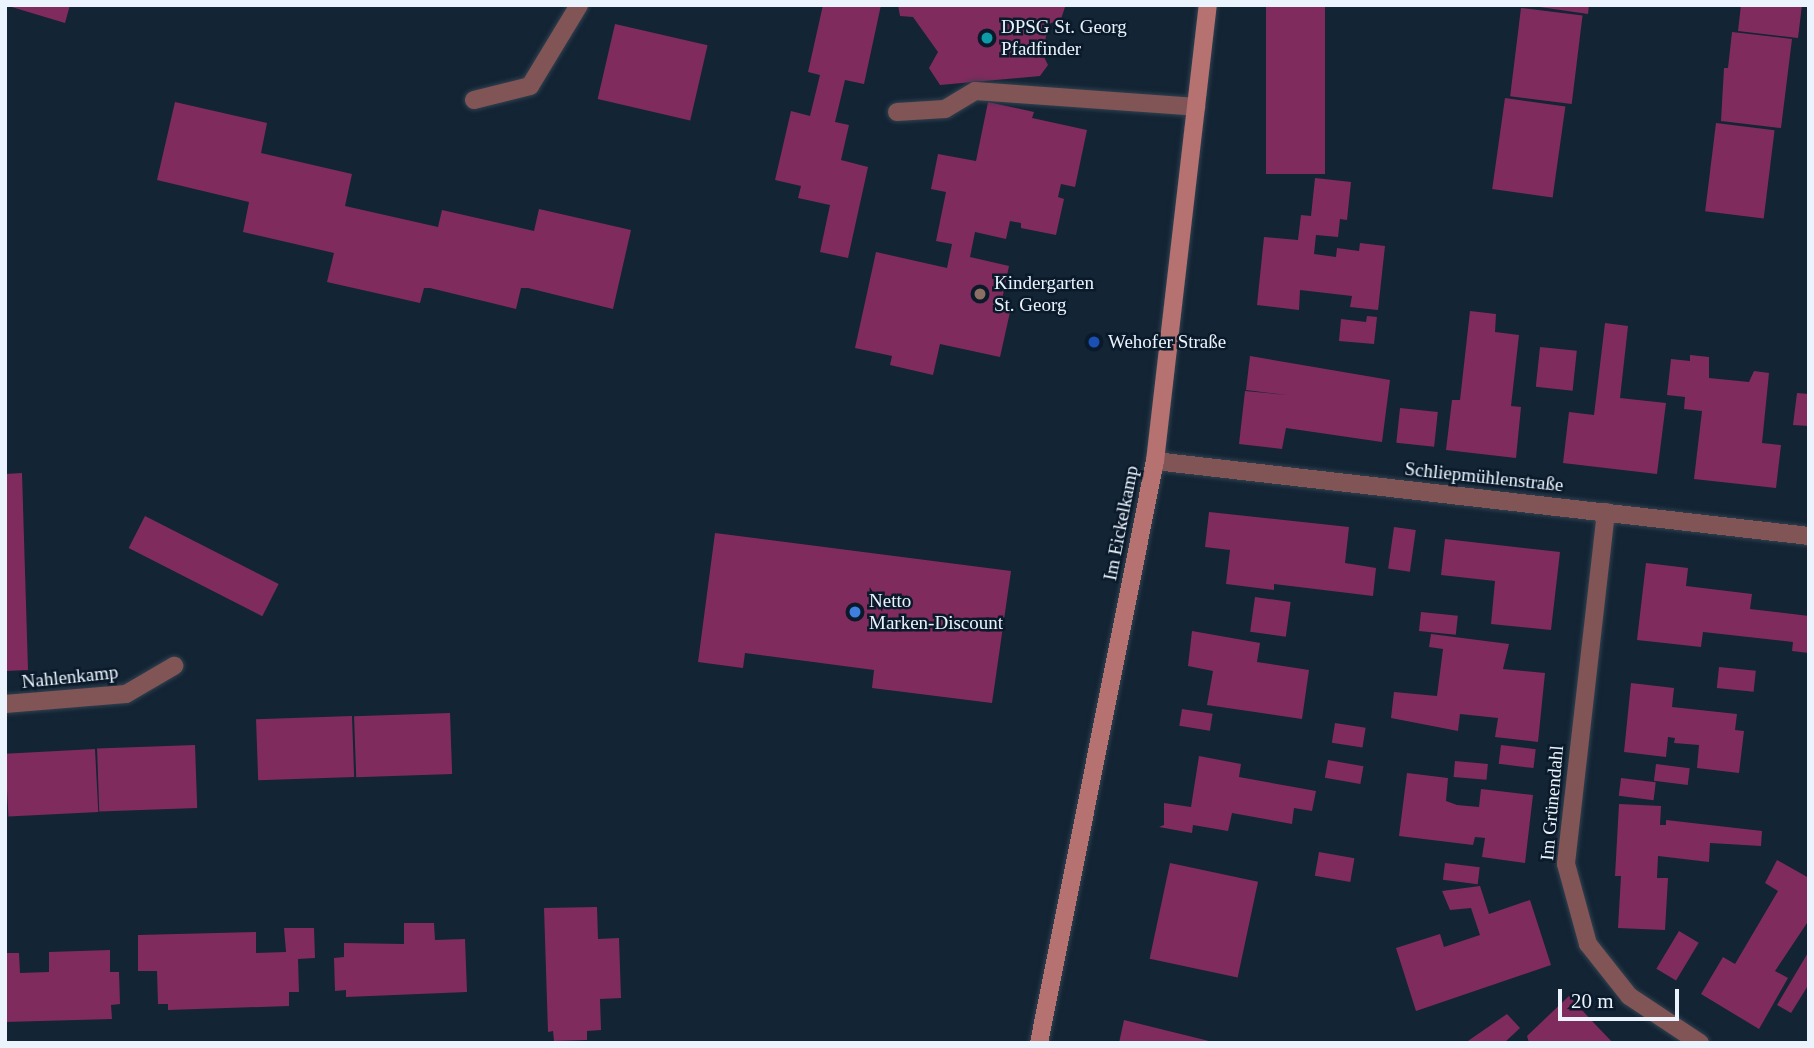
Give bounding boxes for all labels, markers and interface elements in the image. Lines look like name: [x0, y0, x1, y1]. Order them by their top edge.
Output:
place label: DPSG St. Georg Pfadfinder: [1001, 16, 1127, 60]
marker: DPSG St. Georg Pfadfinder: [979, 30, 995, 46]
place label: Kindergarten St. Georg: [994, 272, 1094, 316]
marker: Kindergarten St. Georg: [972, 286, 988, 302]
place label: Wehofer Straße: [1108, 331, 1226, 353]
marker: Wehofer Straße: [1086, 334, 1102, 350]
street label: Schliepmühlenstraße: [1404, 457, 1564, 497]
street label: Im Eickelkamp: [1099, 464, 1143, 582]
place label: Netto Marken-Discount: [869, 590, 1003, 634]
marker: Netto Marken-Discount: [847, 604, 863, 620]
street label: Nahlenkamp: [21, 661, 119, 693]
street label: Im Grünendahl: [1536, 744, 1568, 862]
scale bar: [1562, 974, 1683, 1018]
text: 20 m: [1571, 989, 1614, 1013]

